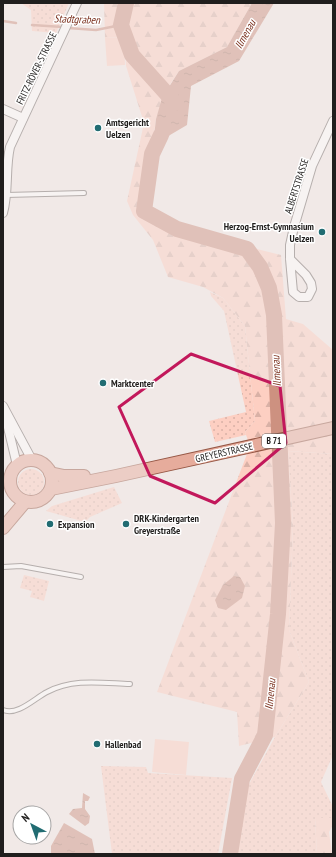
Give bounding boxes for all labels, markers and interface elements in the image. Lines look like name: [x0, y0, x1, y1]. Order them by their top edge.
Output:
water label: Stadtgraben: [54, 11, 101, 27]
water label: Ilmenau: [231, 16, 259, 51]
street label: FRITZ-RÖVER-STRASSE: [13, 30, 60, 107]
place label: Amtsgericht Uelzen: [105, 116, 149, 141]
marker: Amtsgericht Uelzen: [93, 123, 103, 133]
street label: ALBERTSTRASSE: [281, 157, 312, 216]
place label: Herzog-Ernst-Gymnasium Uelzen: [224, 220, 315, 245]
marker: Herzog-Ernst-Gymnasium Uelzen: [317, 227, 327, 237]
water label: Ilmenau: [268, 354, 284, 387]
place label: Marktcenter: [111, 377, 154, 390]
marker: Marktcenter: [98, 378, 108, 388]
road number: B 71: [262, 434, 286, 448]
street label: GREYERSTRASSE: [194, 440, 254, 465]
place label: DRK-Kindergarten Greyerstraße: [134, 512, 199, 537]
place label: Expansion: [58, 518, 95, 531]
marker: Expansion: [45, 519, 55, 529]
marker: DRK-Kindergarten Greyerstraße: [121, 519, 131, 529]
water label: Ilmenau: [261, 677, 279, 710]
place label: Hallenbad: [105, 738, 142, 751]
marker: Hallenbad: [92, 739, 102, 749]
north arrow: [12, 805, 52, 845]
text: N: [19, 810, 32, 825]

